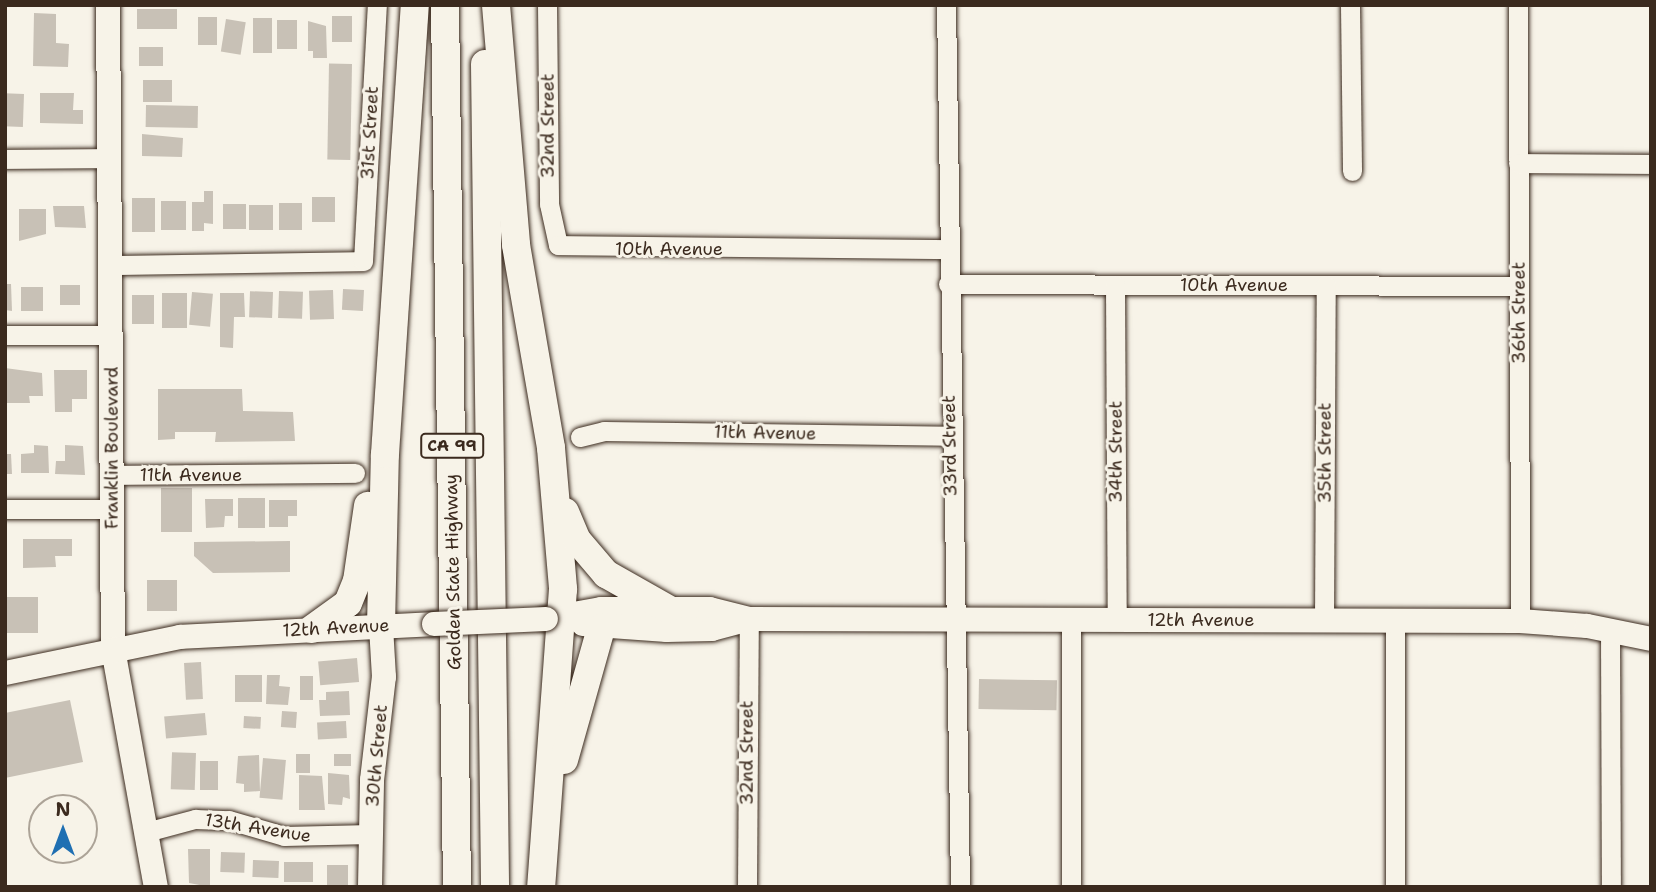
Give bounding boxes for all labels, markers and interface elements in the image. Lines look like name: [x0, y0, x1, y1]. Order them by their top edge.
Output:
street label: 32nd Street: [537, 74, 559, 178]
street label: 31st Street: [357, 86, 383, 180]
street label: 10th Avenue: [615, 238, 723, 260]
street label: 36th Street: [1508, 262, 1530, 364]
street label: 10th Avenue: [1180, 274, 1288, 296]
street label: Franklin Boulevard: [101, 367, 123, 529]
street label: 33rd Street: [938, 395, 962, 497]
street label: 34th Street: [1105, 401, 1127, 503]
street label: 35th Street: [1314, 403, 1336, 503]
street label: 11th Avenue: [714, 421, 816, 445]
road number: CA 99: [419, 434, 485, 458]
street label: 11th Avenue: [140, 464, 242, 486]
street label: Golden State Highway: [440, 474, 466, 670]
street label: 12th Avenue: [1147, 609, 1255, 631]
street label: 12th Avenue: [282, 614, 390, 642]
street label: 32nd Street: [736, 701, 758, 805]
street label: 30th Street: [362, 704, 392, 808]
north arrow: [28, 794, 98, 864]
text: N: [55, 797, 71, 822]
street label: 13th Avenue: [203, 809, 313, 847]

